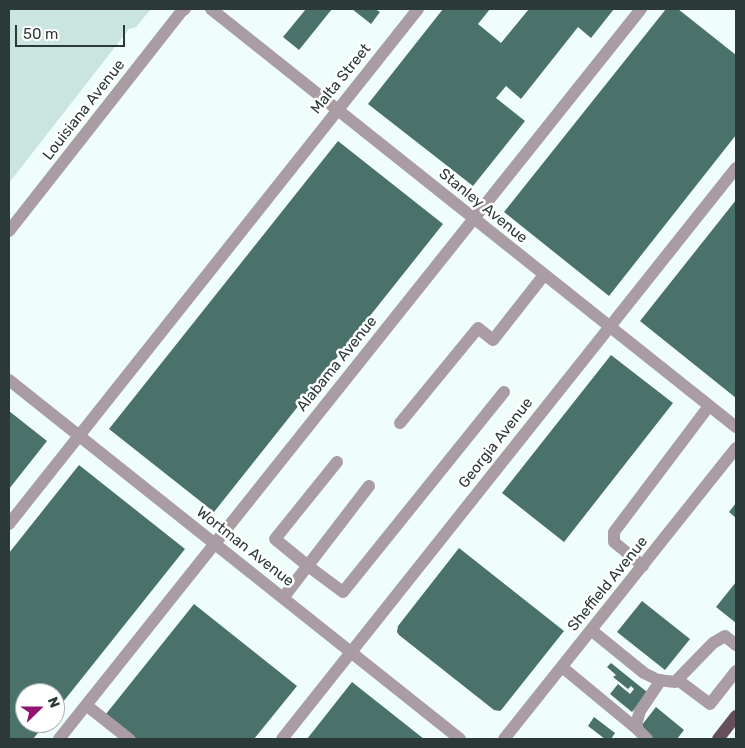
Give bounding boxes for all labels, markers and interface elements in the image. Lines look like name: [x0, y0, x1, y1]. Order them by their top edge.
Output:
scale bar: [18, 15, 128, 47]
text: 50 m: [23, 25, 58, 43]
street label: Malta Street: [307, 40, 375, 118]
street label: Louisiana Avenue: [39, 56, 129, 164]
street label: Stanley Avenue: [435, 165, 531, 247]
street label: Alabama Avenue: [293, 313, 381, 415]
street label: Georgia Avenue: [455, 394, 537, 492]
street label: Wortman Avenue: [193, 503, 297, 591]
street label: Sheffield Avenue: [564, 533, 652, 635]
north arrow: [15, 683, 65, 733]
text: N: [44, 695, 63, 710]

